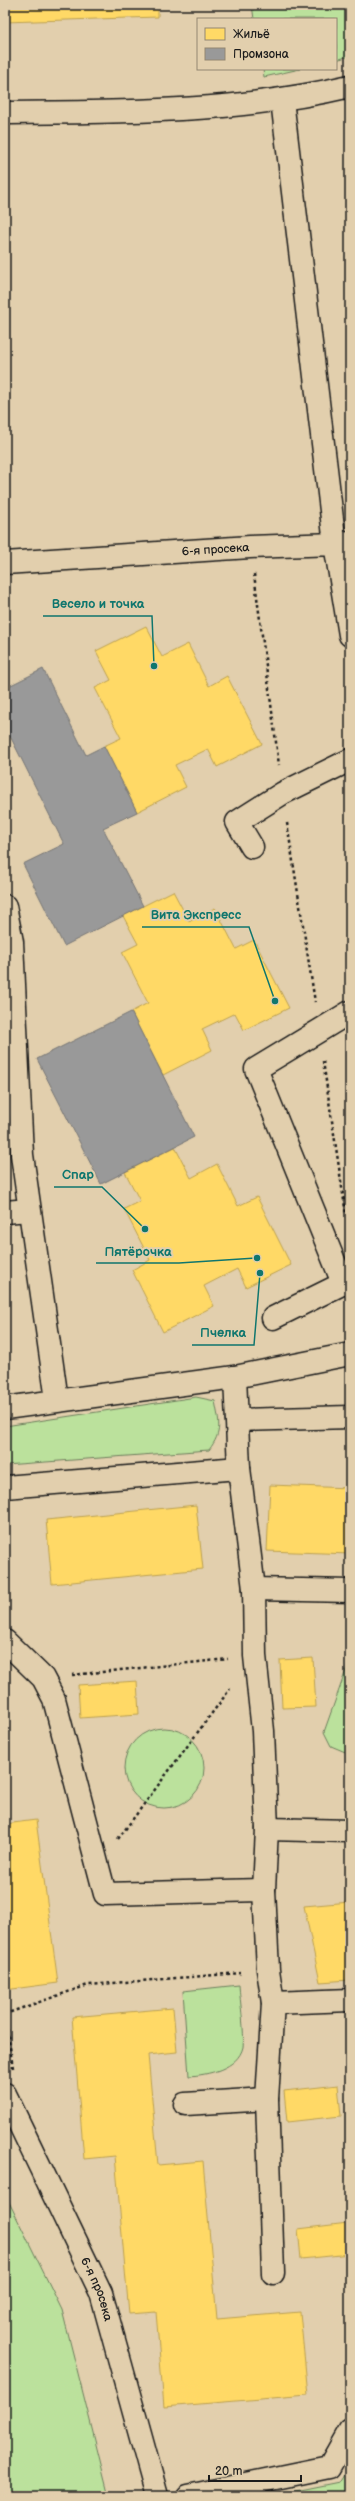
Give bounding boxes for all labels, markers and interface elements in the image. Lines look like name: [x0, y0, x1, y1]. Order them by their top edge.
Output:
legend: [197, 18, 337, 70]
text: Жильё: [233, 27, 270, 42]
text: Промзона: [233, 47, 289, 62]
street label: 6-я просека: [181, 540, 250, 559]
callout: Весело и точка: [43, 591, 152, 616]
text: Весело и точка: [52, 596, 145, 612]
callout: Вита Экспресс: [142, 902, 249, 927]
text: Вита Экспресс: [151, 907, 242, 923]
callout: Спар: [54, 1162, 102, 1187]
text: Спар: [62, 1167, 94, 1183]
callout: Пятёрочка: [96, 1238, 179, 1263]
text: Пятёрочка: [105, 1244, 172, 1260]
callout: Пчелка: [192, 1320, 254, 1345]
text: Пчелка: [200, 1325, 246, 1341]
street label: 6-я просека: [77, 2255, 115, 2323]
scale bar: [209, 2457, 301, 2483]
text: 20 m: [215, 2464, 242, 2479]

